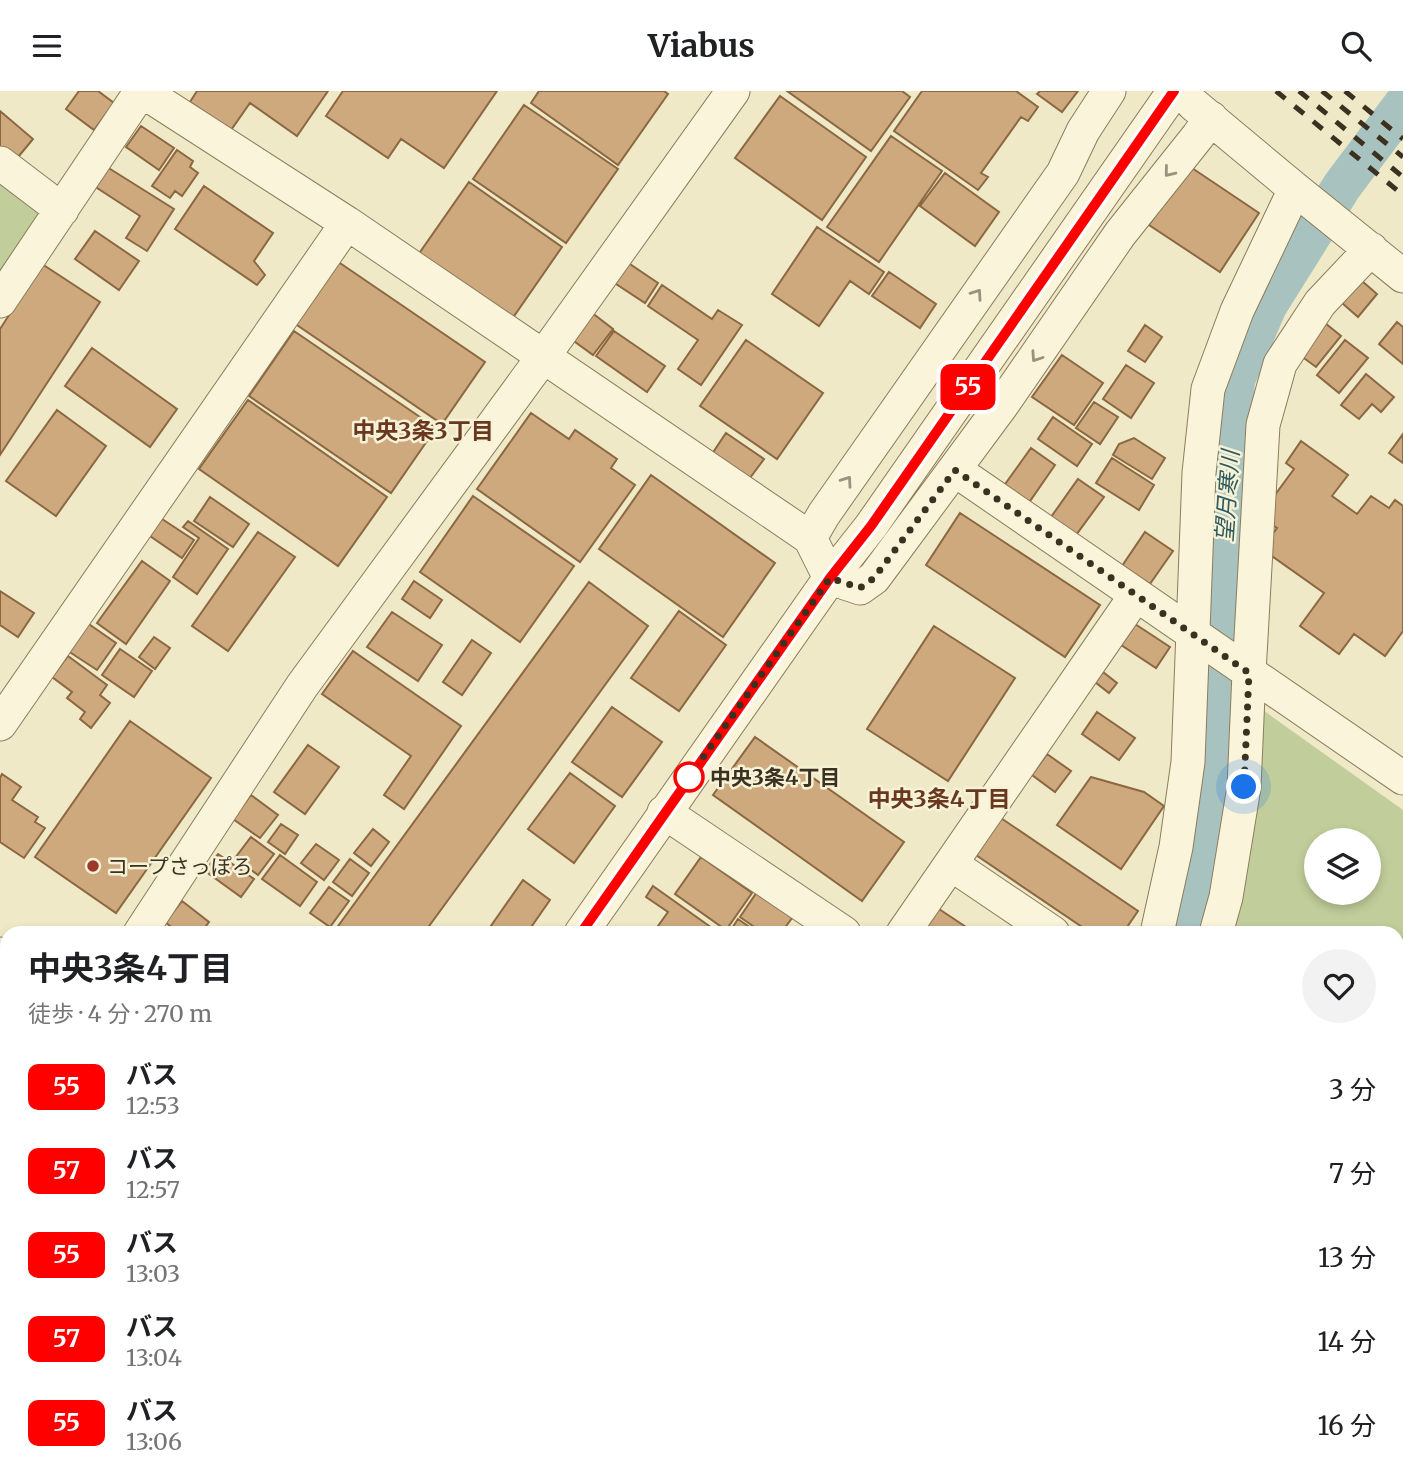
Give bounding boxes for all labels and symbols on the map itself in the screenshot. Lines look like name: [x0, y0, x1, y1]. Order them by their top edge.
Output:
one-way arrow: [1165, 165, 1178, 177]
one-way arrow: [969, 290, 982, 302]
one-way arrow: [1031, 349, 1044, 362]
line badge: 55: [936, 364, 1000, 410]
district label: 中央3条3丁目: [352, 416, 494, 445]
water label: 望月寒川: [1209, 446, 1245, 543]
one-way arrow: [839, 476, 851, 489]
marker: 中央3条4丁目: [674, 762, 704, 792]
place label: 中央3条4丁目: [710, 764, 840, 791]
your location: [1226, 769, 1261, 804]
district label: 中央3条4丁目: [868, 784, 1010, 813]
place label: コープさっぽろ: [107, 853, 253, 880]
marker: コープさっぽろ: [85, 858, 101, 874]

